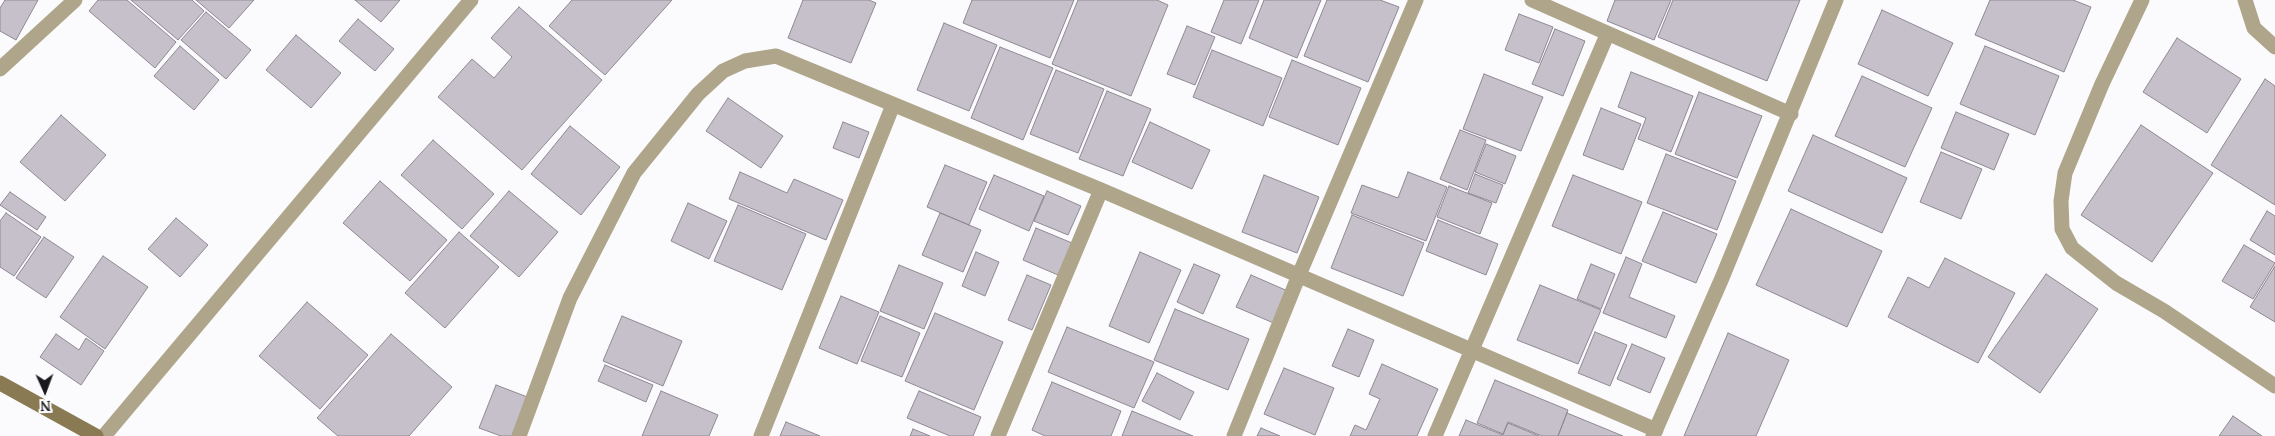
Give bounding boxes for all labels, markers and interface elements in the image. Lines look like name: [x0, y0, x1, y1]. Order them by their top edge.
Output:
north arrow: [20, 366, 70, 416]
text: N: [40, 397, 51, 416]

